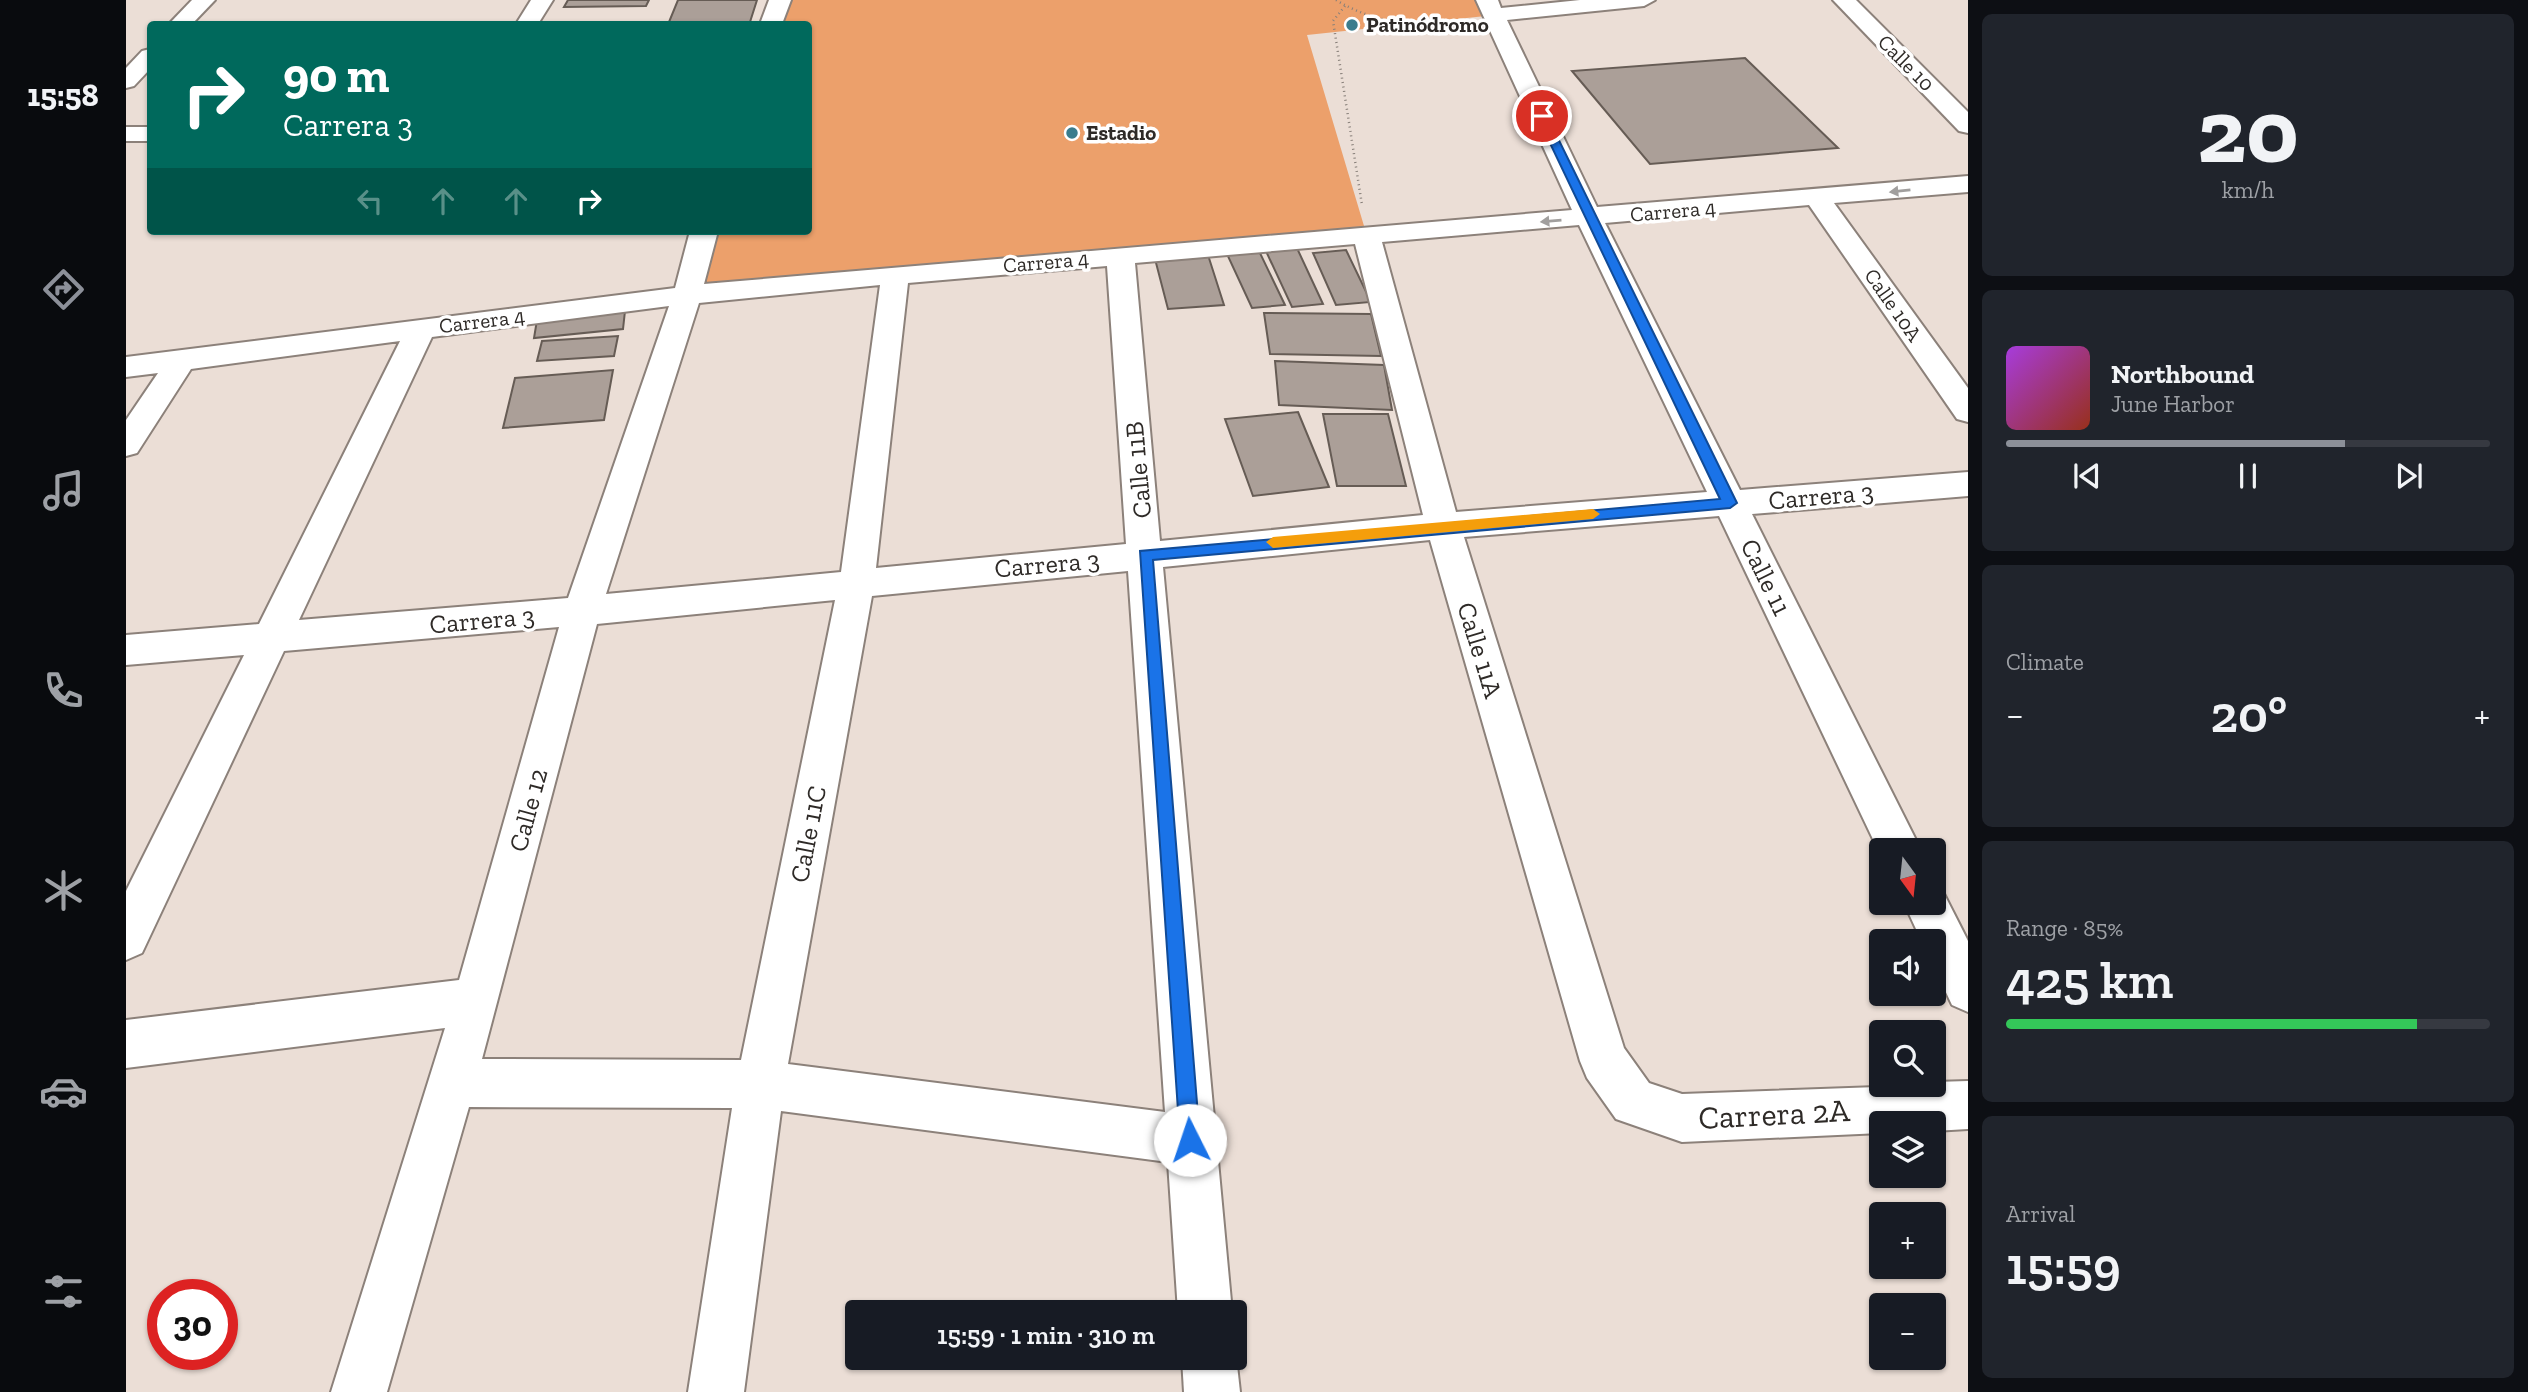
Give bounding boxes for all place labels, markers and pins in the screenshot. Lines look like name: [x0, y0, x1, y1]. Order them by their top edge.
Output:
place label: Patinódromo: [1366, 12, 1489, 37]
marker: Patinódromo: [1344, 17, 1360, 33]
pin: [1512, 86, 1572, 146]
place label: Estadio: [1086, 120, 1156, 145]
marker: Estadio: [1064, 125, 1080, 141]

